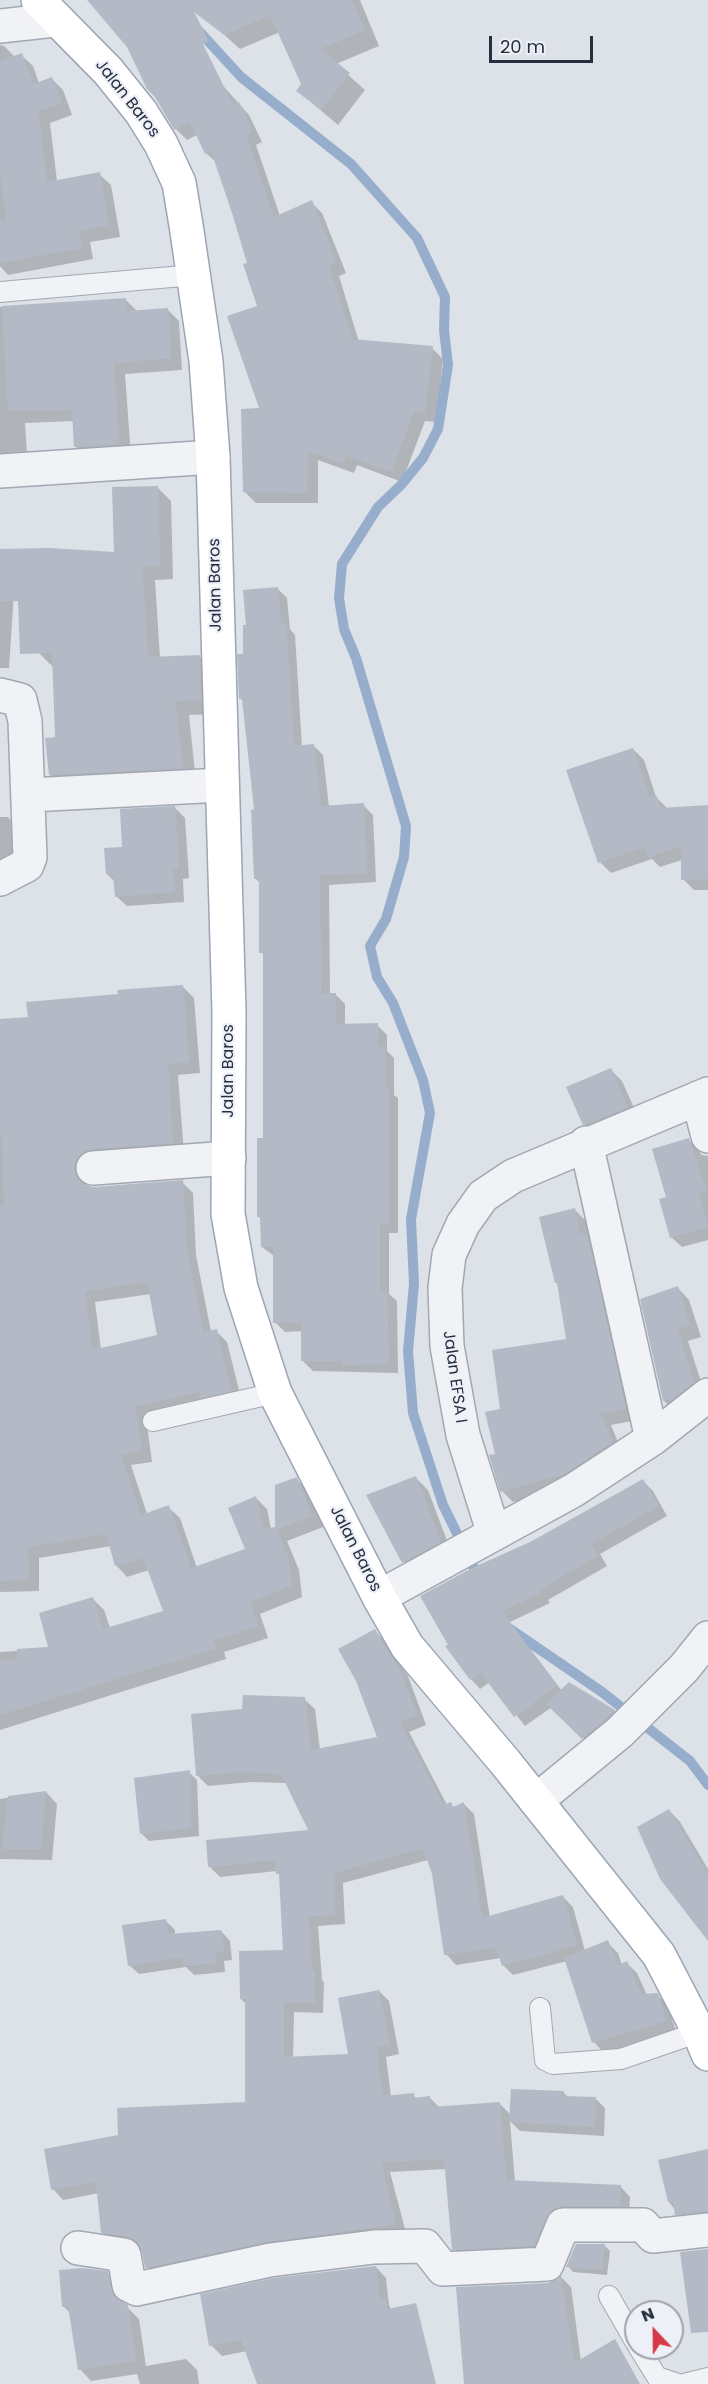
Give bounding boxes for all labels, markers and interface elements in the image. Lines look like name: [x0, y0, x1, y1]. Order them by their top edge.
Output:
scale bar: [492, 24, 596, 62]
text: 20 m: [500, 34, 545, 59]
street label: Jalan Baros: [91, 56, 163, 142]
street label: Jalan Baros: [206, 538, 226, 632]
street label: Jalan Baros: [219, 1024, 239, 1118]
street label: Jalan EFSA I: [438, 1330, 470, 1424]
street label: Jalan Baros: [325, 1503, 385, 1595]
north arrow: [624, 2300, 684, 2360]
text: N: [638, 2302, 658, 2328]

